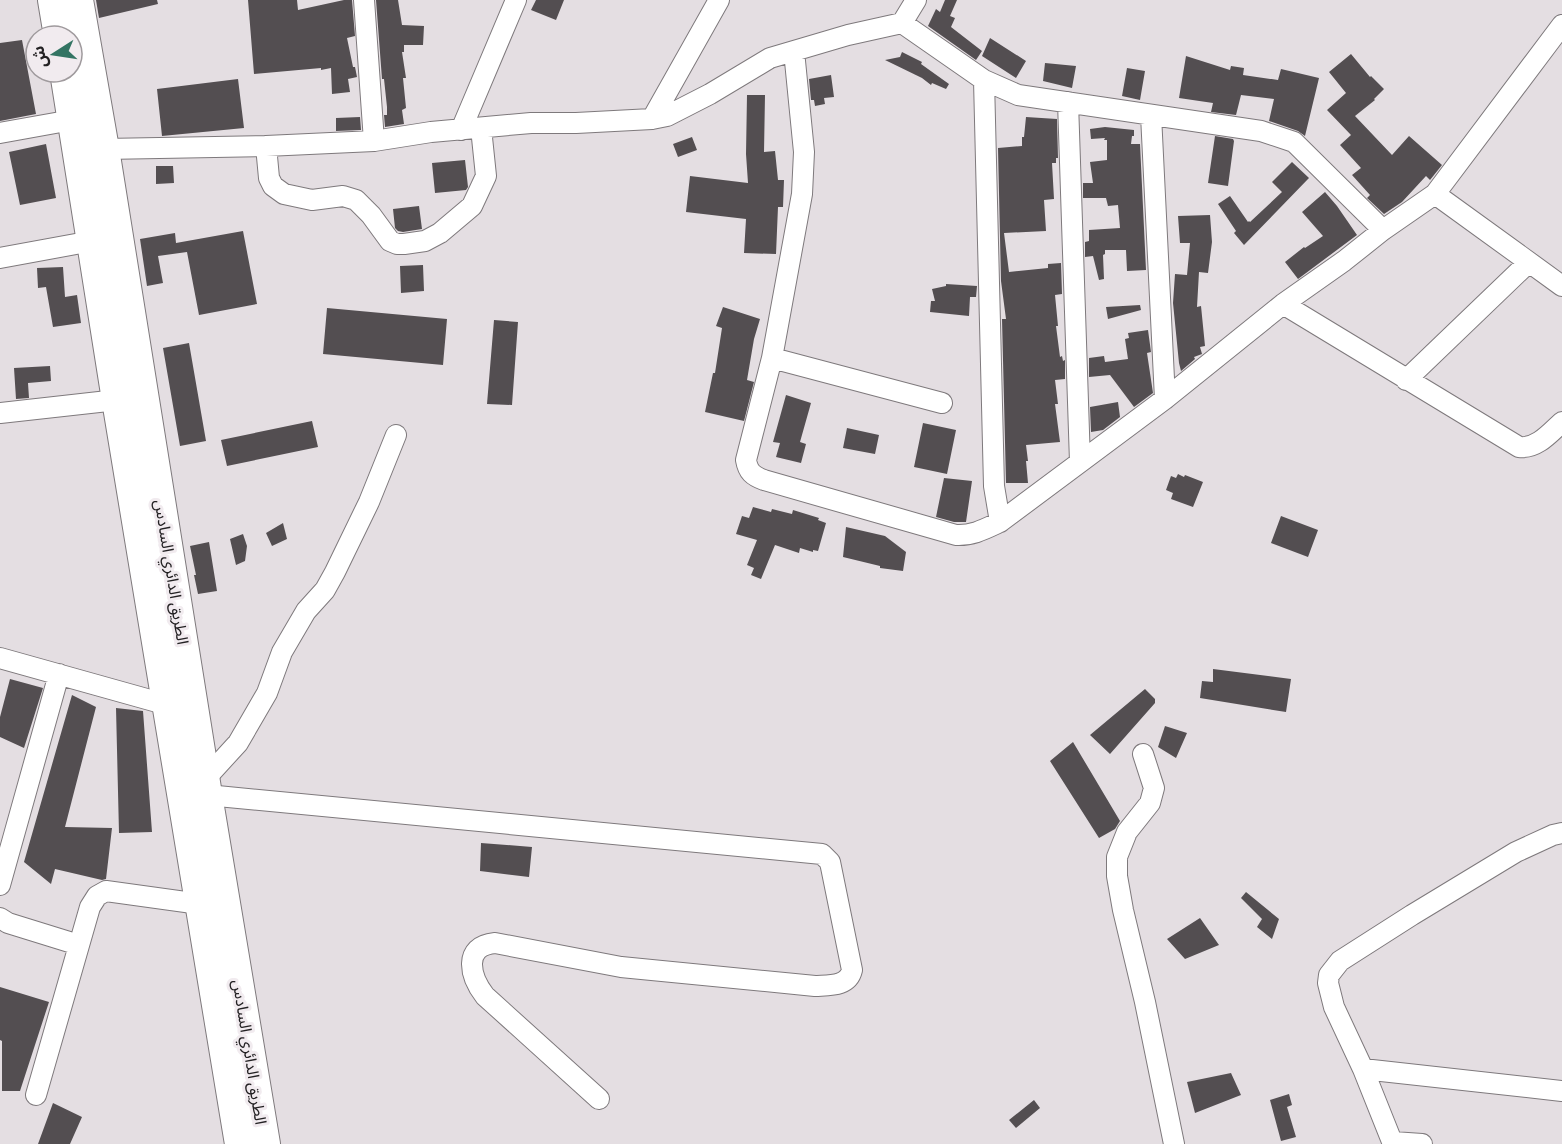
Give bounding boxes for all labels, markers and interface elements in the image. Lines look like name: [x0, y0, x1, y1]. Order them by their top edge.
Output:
north arrow: [24, 24, 84, 84]
text: ش: [28, 44, 51, 70]
street label: الطريق الدائري السادس: [148, 498, 192, 646]
street label: الطريق الدائري السادس: [226, 978, 270, 1126]

